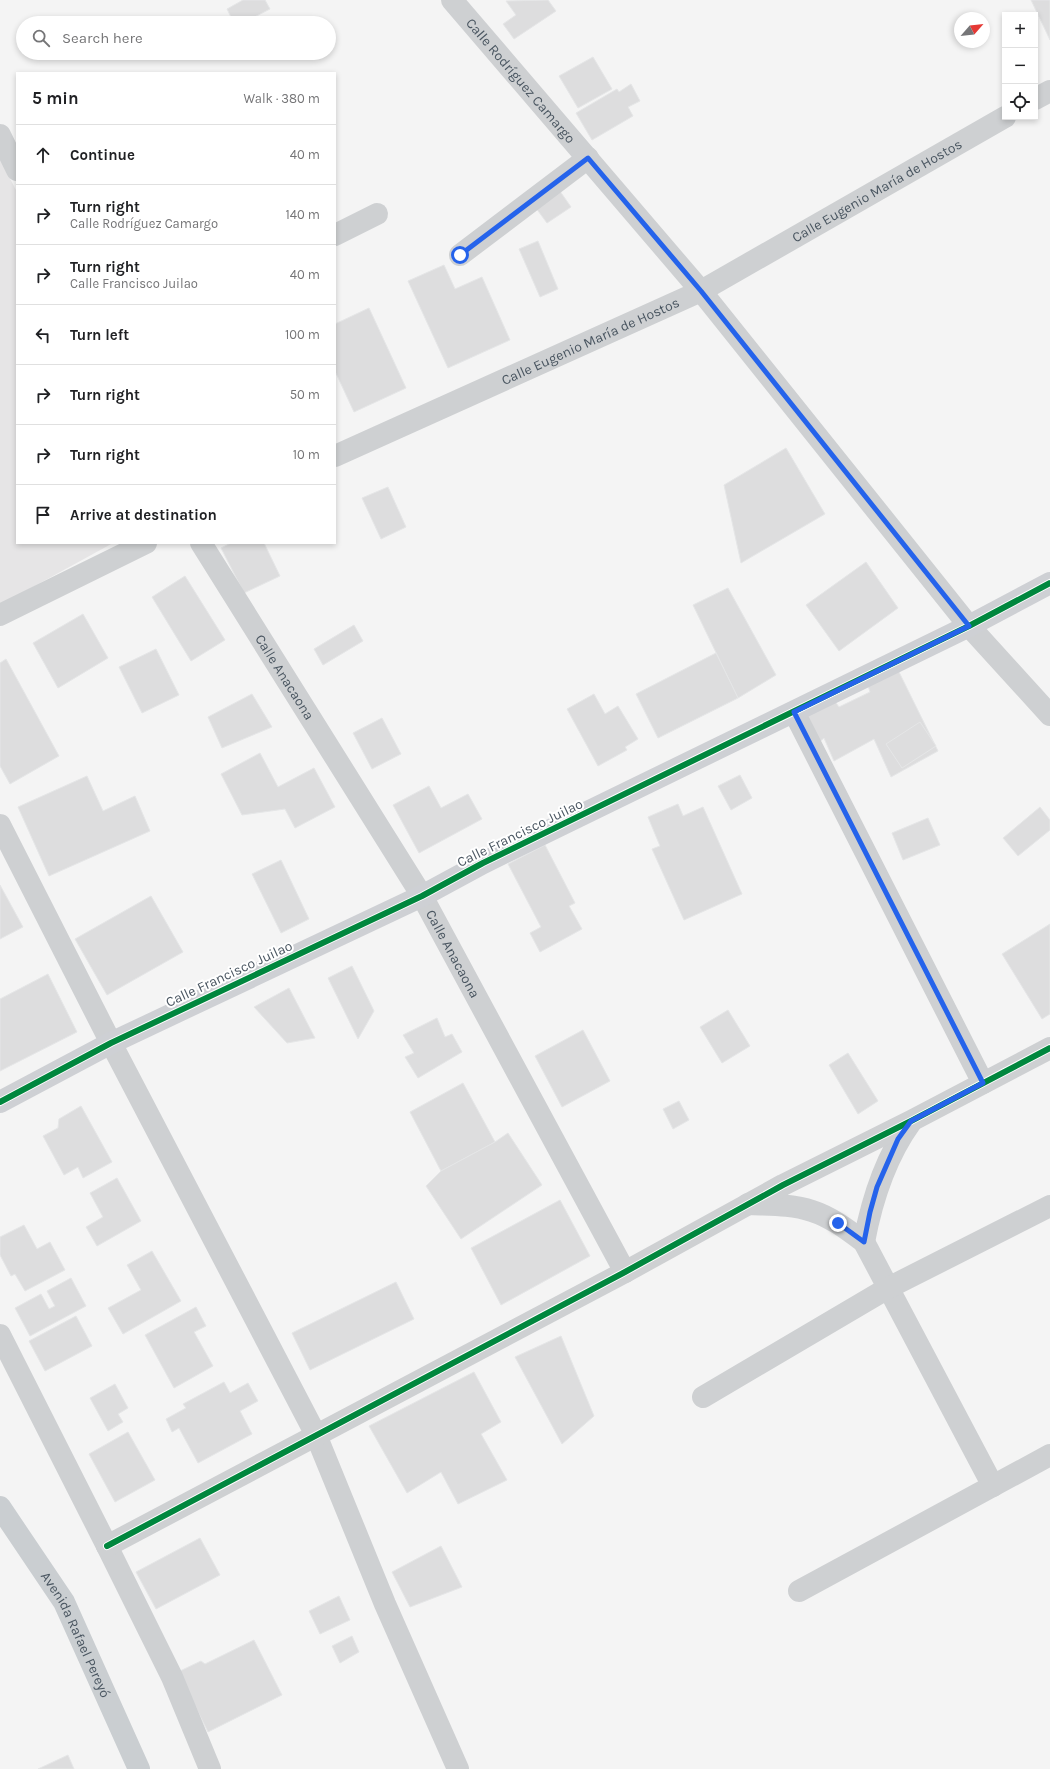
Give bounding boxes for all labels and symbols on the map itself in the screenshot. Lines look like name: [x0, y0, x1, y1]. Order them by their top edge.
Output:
north arrow: [954, 12, 990, 48]
street label: Calle Rodríguez Camargo: [463, 14, 579, 147]
street label: Calle Eugenio María de Hostos: [789, 135, 965, 246]
route start: [451, 246, 469, 264]
street label: Calle Eugenio María de Hostos: [499, 293, 682, 388]
street label: Calle Anacaona: [252, 631, 318, 723]
street label: Calle Francisco Juilao: [454, 795, 586, 871]
street label: Calle Anacaona: [422, 907, 484, 1001]
street label: Calle Francisco Juilao: [163, 937, 295, 1011]
route end: [829, 1214, 847, 1232]
street label: Avenida Rafael Pereyó: [37, 1568, 114, 1700]

